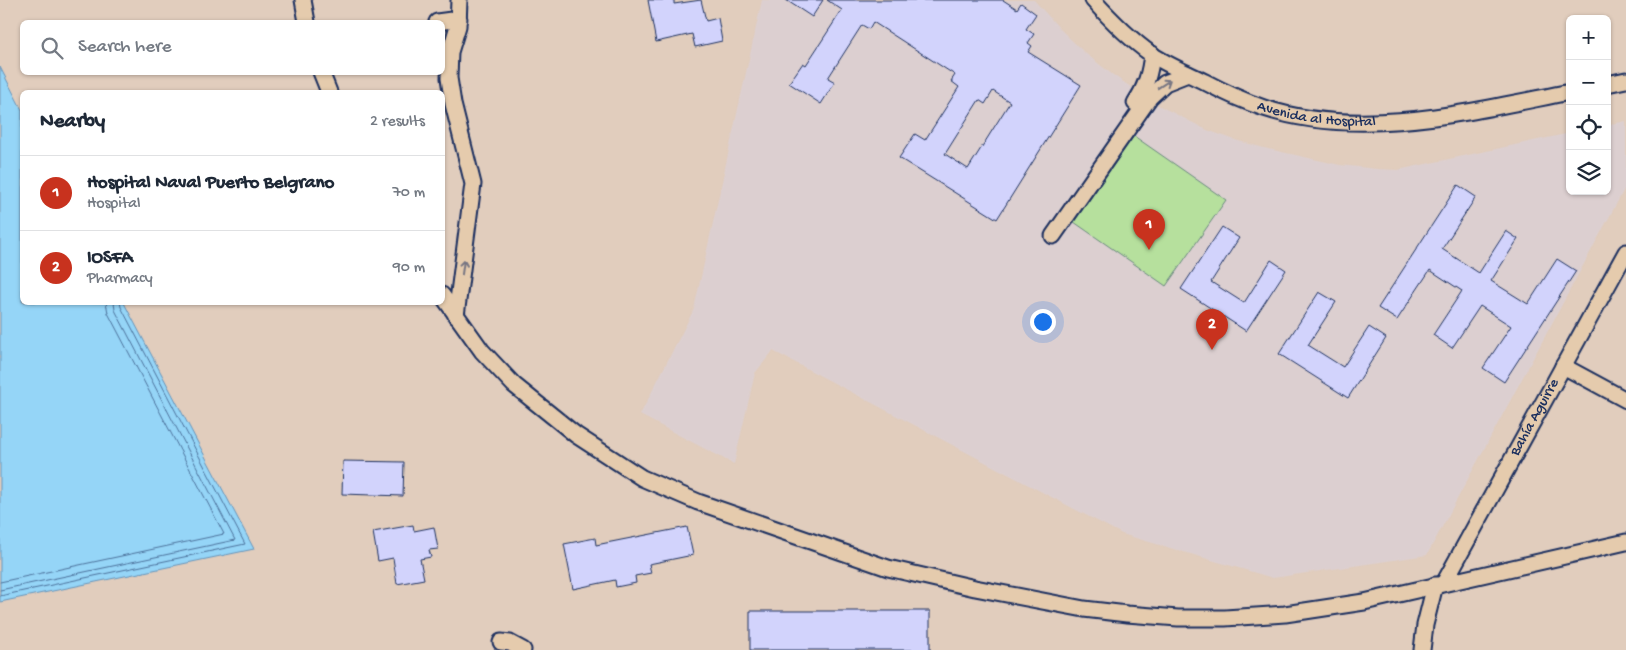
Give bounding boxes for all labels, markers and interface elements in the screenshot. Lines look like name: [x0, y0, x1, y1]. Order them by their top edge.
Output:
map controls: [1566, 15, 1611, 195]
button: +: [1566, 15, 1611, 60]
search box: [20, 20, 445, 75]
icon: search: [38, 34, 66, 62]
text: Search here: [78, 36, 172, 59]
button: −: [1566, 60, 1611, 105]
one-way arrow: [1157, 79, 1171, 89]
street label: Avenida al Hospital: [1255, 97, 1376, 131]
button: locate: [1566, 105, 1611, 150]
text: Nearby: [40, 110, 105, 135]
text: 2 results: [370, 113, 425, 132]
button: layers: [1566, 150, 1611, 195]
text: Hospital Naval Puerto Belgrano: [87, 172, 334, 195]
text: 1: [53, 184, 59, 203]
text: 70 m: [392, 184, 425, 203]
text: Hospital: [87, 195, 141, 214]
pin: 1: [1133, 209, 1165, 250]
text: IOSFA: [87, 247, 133, 270]
text: 2: [52, 259, 60, 278]
text: 90 m: [393, 259, 425, 278]
one-way arrow: [458, 260, 468, 276]
text: Pharmacy: [87, 270, 153, 289]
your location: [1030, 309, 1056, 335]
pin: 2: [1196, 309, 1228, 350]
street label: Bahía Aguirre: [1506, 375, 1564, 460]

